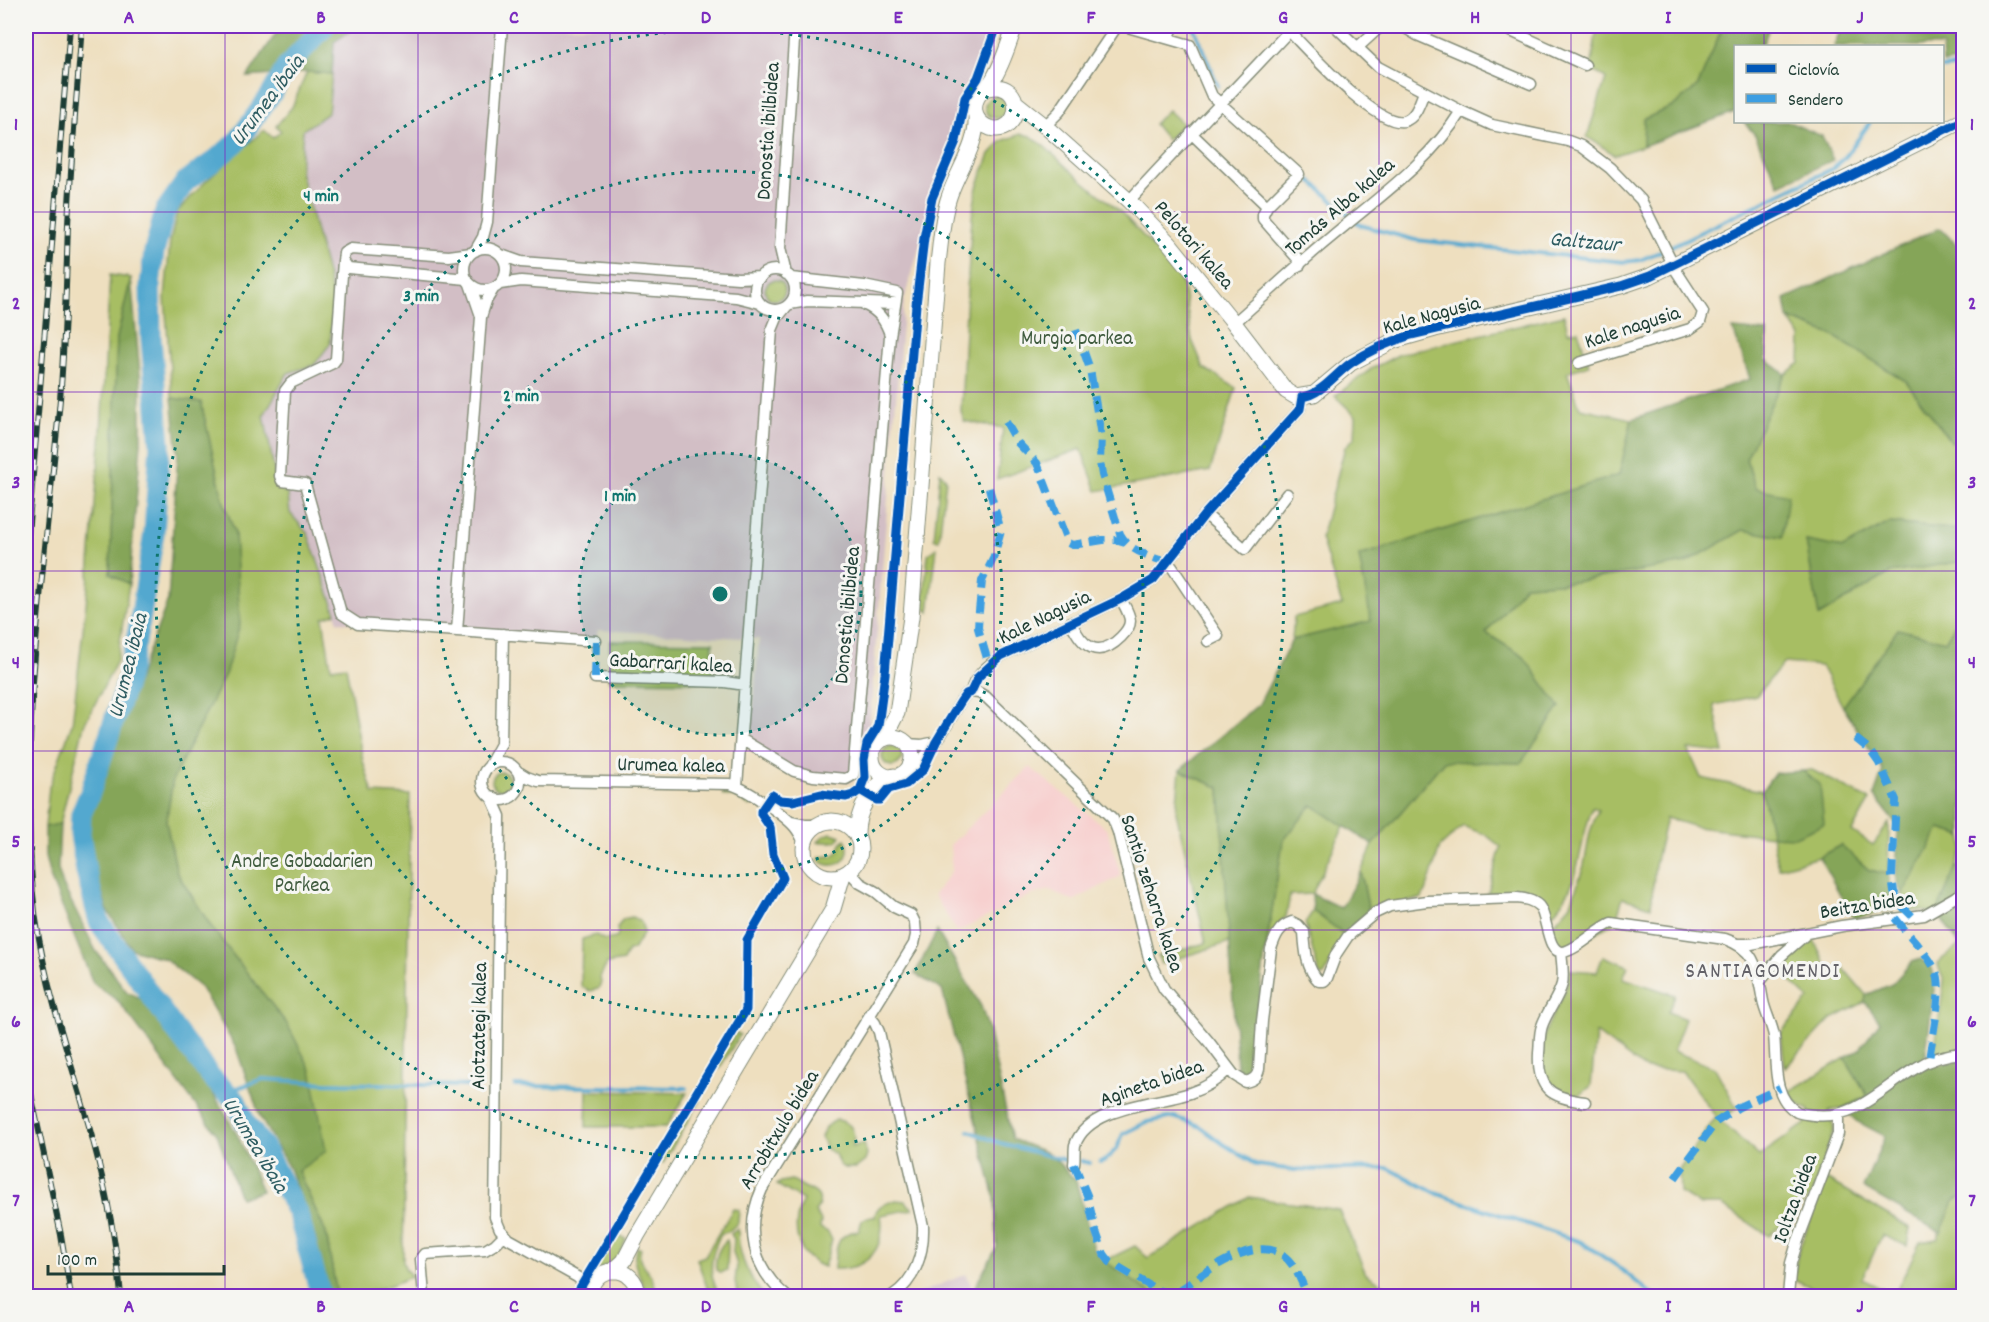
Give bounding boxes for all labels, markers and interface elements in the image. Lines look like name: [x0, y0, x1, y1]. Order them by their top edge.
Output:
text: A: [124, 5, 135, 33]
text: B: [316, 5, 326, 33]
text: C: [509, 5, 519, 33]
text: D: [701, 5, 712, 33]
text: E: [893, 5, 903, 33]
text: F: [1087, 5, 1097, 33]
text: G: [1278, 5, 1288, 33]
text: H: [1470, 5, 1480, 33]
text: I: [1665, 5, 1672, 33]
text: J: [1856, 5, 1864, 33]
legend: [1734, 45, 1944, 123]
water label: Urumea ibaia: [224, 48, 314, 153]
text: Ciclovía: [1788, 59, 1840, 84]
street label: Donostia ibilbidea: [750, 60, 790, 201]
text: Sendero: [1788, 89, 1843, 114]
text: 1: [14, 112, 18, 140]
text: 1: [1970, 112, 1974, 140]
street label: Tomás Alba kalea: [1279, 151, 1403, 265]
text: 4 min: [303, 185, 339, 210]
street label: Pelotari kalea: [1145, 195, 1241, 298]
water label: Galtzaur: [1548, 225, 1624, 262]
text: 3 min: [403, 285, 439, 310]
street label: Kale Nagusia: [1380, 289, 1485, 344]
text: 2: [12, 291, 20, 319]
text: 2: [1968, 291, 1976, 319]
street label: Kale nagusia: [1581, 299, 1686, 358]
park label: Murgia parkea: [1021, 325, 1134, 355]
text: 2 min: [503, 385, 539, 410]
text: 3: [12, 470, 20, 498]
text: 3: [1968, 470, 1976, 498]
text: 1 min: [604, 485, 636, 510]
street label: Donostia ibilbidea: [828, 544, 870, 685]
street label: Kale Nagusia: [994, 583, 1098, 654]
centre of rings: [710, 584, 730, 604]
water label: Urumea ibaia: [101, 609, 158, 721]
street label: Gabarrari kalea: [608, 647, 735, 683]
text: 4: [12, 650, 20, 678]
text: 4: [1968, 650, 1976, 678]
street label: Urumea kalea: [617, 751, 726, 783]
street label: Santio zeharra kalea: [1111, 811, 1190, 978]
text: 5: [11, 829, 21, 857]
text: 5: [1967, 829, 1977, 857]
park label: Andre Gobadarien Parkea: [231, 848, 373, 902]
street label: Beitza bidea: [1818, 885, 1918, 929]
district label: SANTIAGOMENDI: [1685, 957, 1841, 988]
street label: Aiotzategi kalea: [465, 961, 497, 1090]
text: 6: [11, 1009, 21, 1037]
text: 6: [1967, 1009, 1977, 1037]
street label: Agineta bidea: [1096, 1053, 1209, 1117]
street label: Arrobitxulo bidea: [733, 1064, 829, 1196]
water label: Urumea ibaia: [213, 1092, 296, 1201]
street label: Ioltza bidea: [1767, 1149, 1827, 1248]
text: 7: [12, 1188, 20, 1216]
text: 7: [1968, 1188, 1976, 1216]
scale bar: [48, 1238, 224, 1276]
text: 100 m: [57, 1249, 97, 1274]
text: A: [124, 1294, 135, 1322]
text: B: [316, 1294, 326, 1322]
text: C: [509, 1294, 519, 1322]
text: D: [701, 1294, 712, 1322]
text: E: [893, 1294, 903, 1322]
text: F: [1087, 1294, 1097, 1322]
text: G: [1278, 1294, 1288, 1322]
text: H: [1470, 1294, 1480, 1322]
text: I: [1665, 1294, 1672, 1322]
text: J: [1856, 1294, 1864, 1322]

